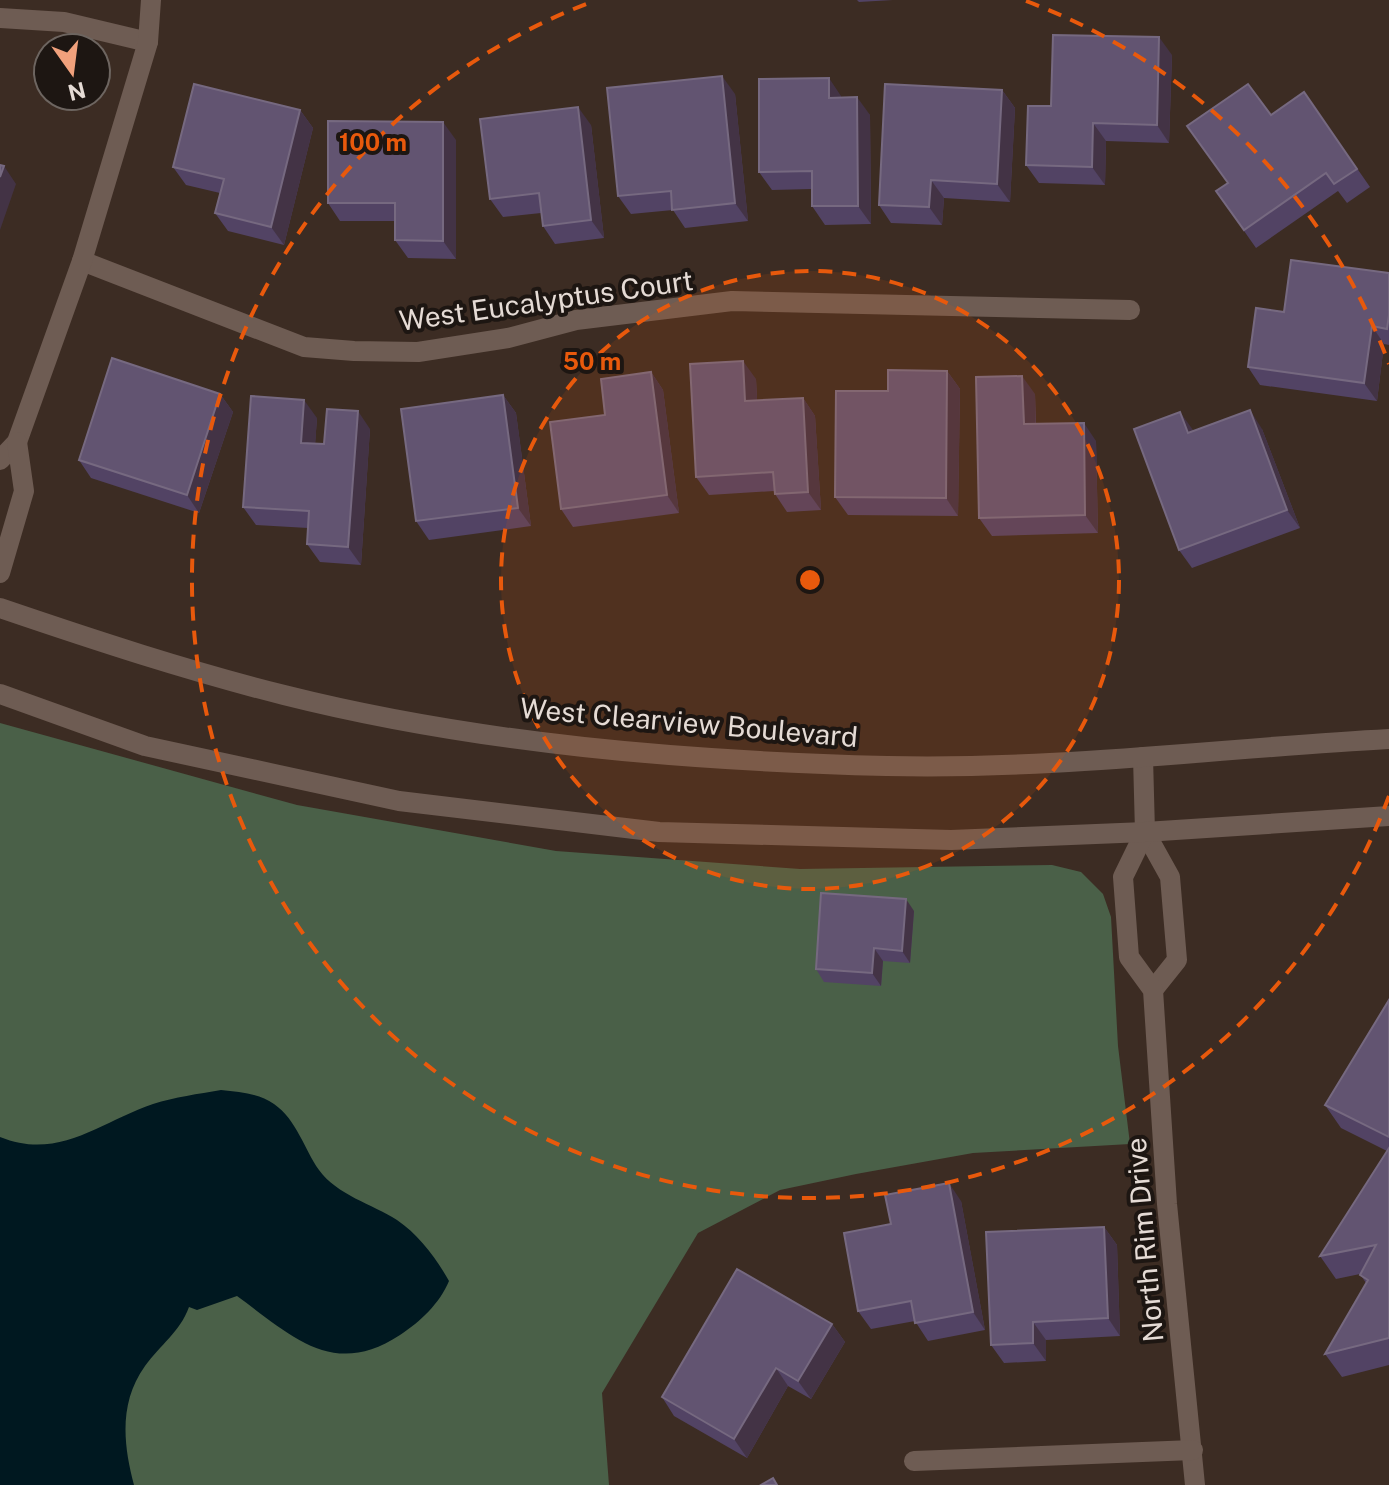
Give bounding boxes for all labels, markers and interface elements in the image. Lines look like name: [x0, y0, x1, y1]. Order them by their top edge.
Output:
north arrow: [32, 32, 112, 112]
text: N: [65, 77, 88, 106]
text: 100 m: [339, 128, 407, 156]
street label: West Eucalyptus Court: [397, 263, 695, 337]
text: 50 m: [563, 347, 621, 375]
centre of rings: [796, 566, 824, 594]
street label: West Clearview Boulevard: [519, 691, 859, 753]
street label: North Rim Drive: [1119, 1136, 1169, 1344]

